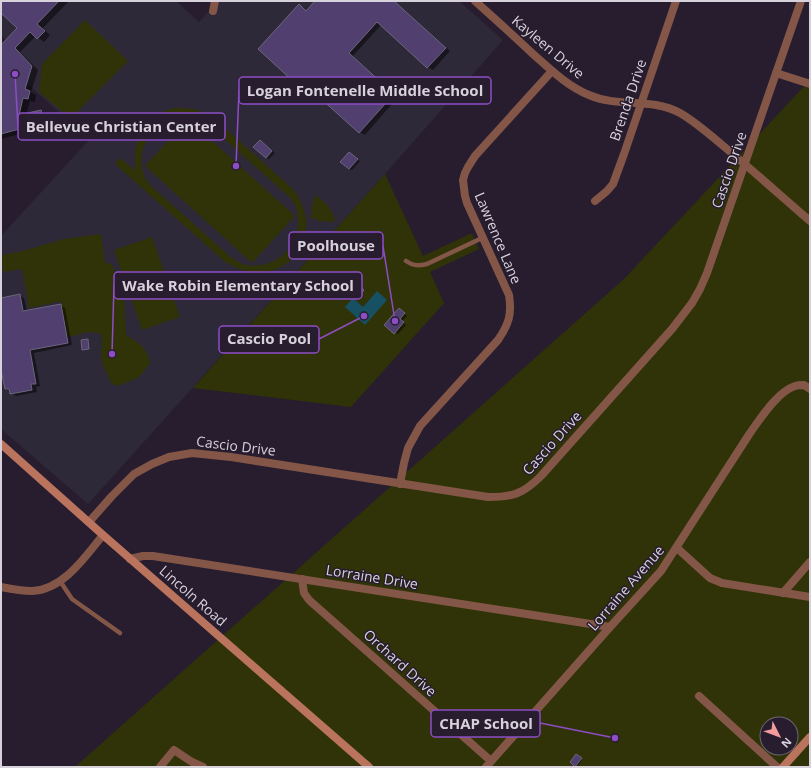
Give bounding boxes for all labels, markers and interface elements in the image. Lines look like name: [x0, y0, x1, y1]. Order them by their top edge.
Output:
street label: Kayleen Drive: [508, 11, 589, 83]
street label: Brenda Drive: [605, 56, 650, 143]
callout: Logan Fontenelle Middle School: [239, 77, 491, 104]
text: Logan Fontenelle Middle School: [247, 80, 483, 100]
callout: Bellevue Christian Center: [18, 113, 225, 140]
text: Bellevue Christian Center: [26, 116, 217, 136]
street label: Cascio Drive: [707, 129, 751, 211]
street label: Lawrence Lane: [471, 189, 526, 287]
callout: Poolhouse: [289, 232, 383, 259]
text: Poolhouse: [297, 235, 375, 255]
callout: Wake Robin Elementary School: [114, 272, 362, 299]
text: Wake Robin Elementary School: [122, 275, 354, 295]
callout: Cascio Pool: [219, 326, 319, 353]
text: Cascio Pool: [227, 328, 311, 348]
street label: Cascio Drive: [518, 407, 585, 479]
street label: Cascio Drive: [195, 431, 277, 460]
street label: Lorraine Avenue: [583, 541, 668, 634]
street label: Lorraine Drive: [325, 560, 420, 593]
street label: Lincoln Road: [155, 561, 231, 630]
street label: Orchard Drive: [360, 625, 441, 701]
callout: CHAP School: [431, 710, 540, 737]
text: CHAP School: [439, 713, 533, 733]
north arrow: [759, 716, 799, 756]
text: N: [778, 735, 795, 751]

